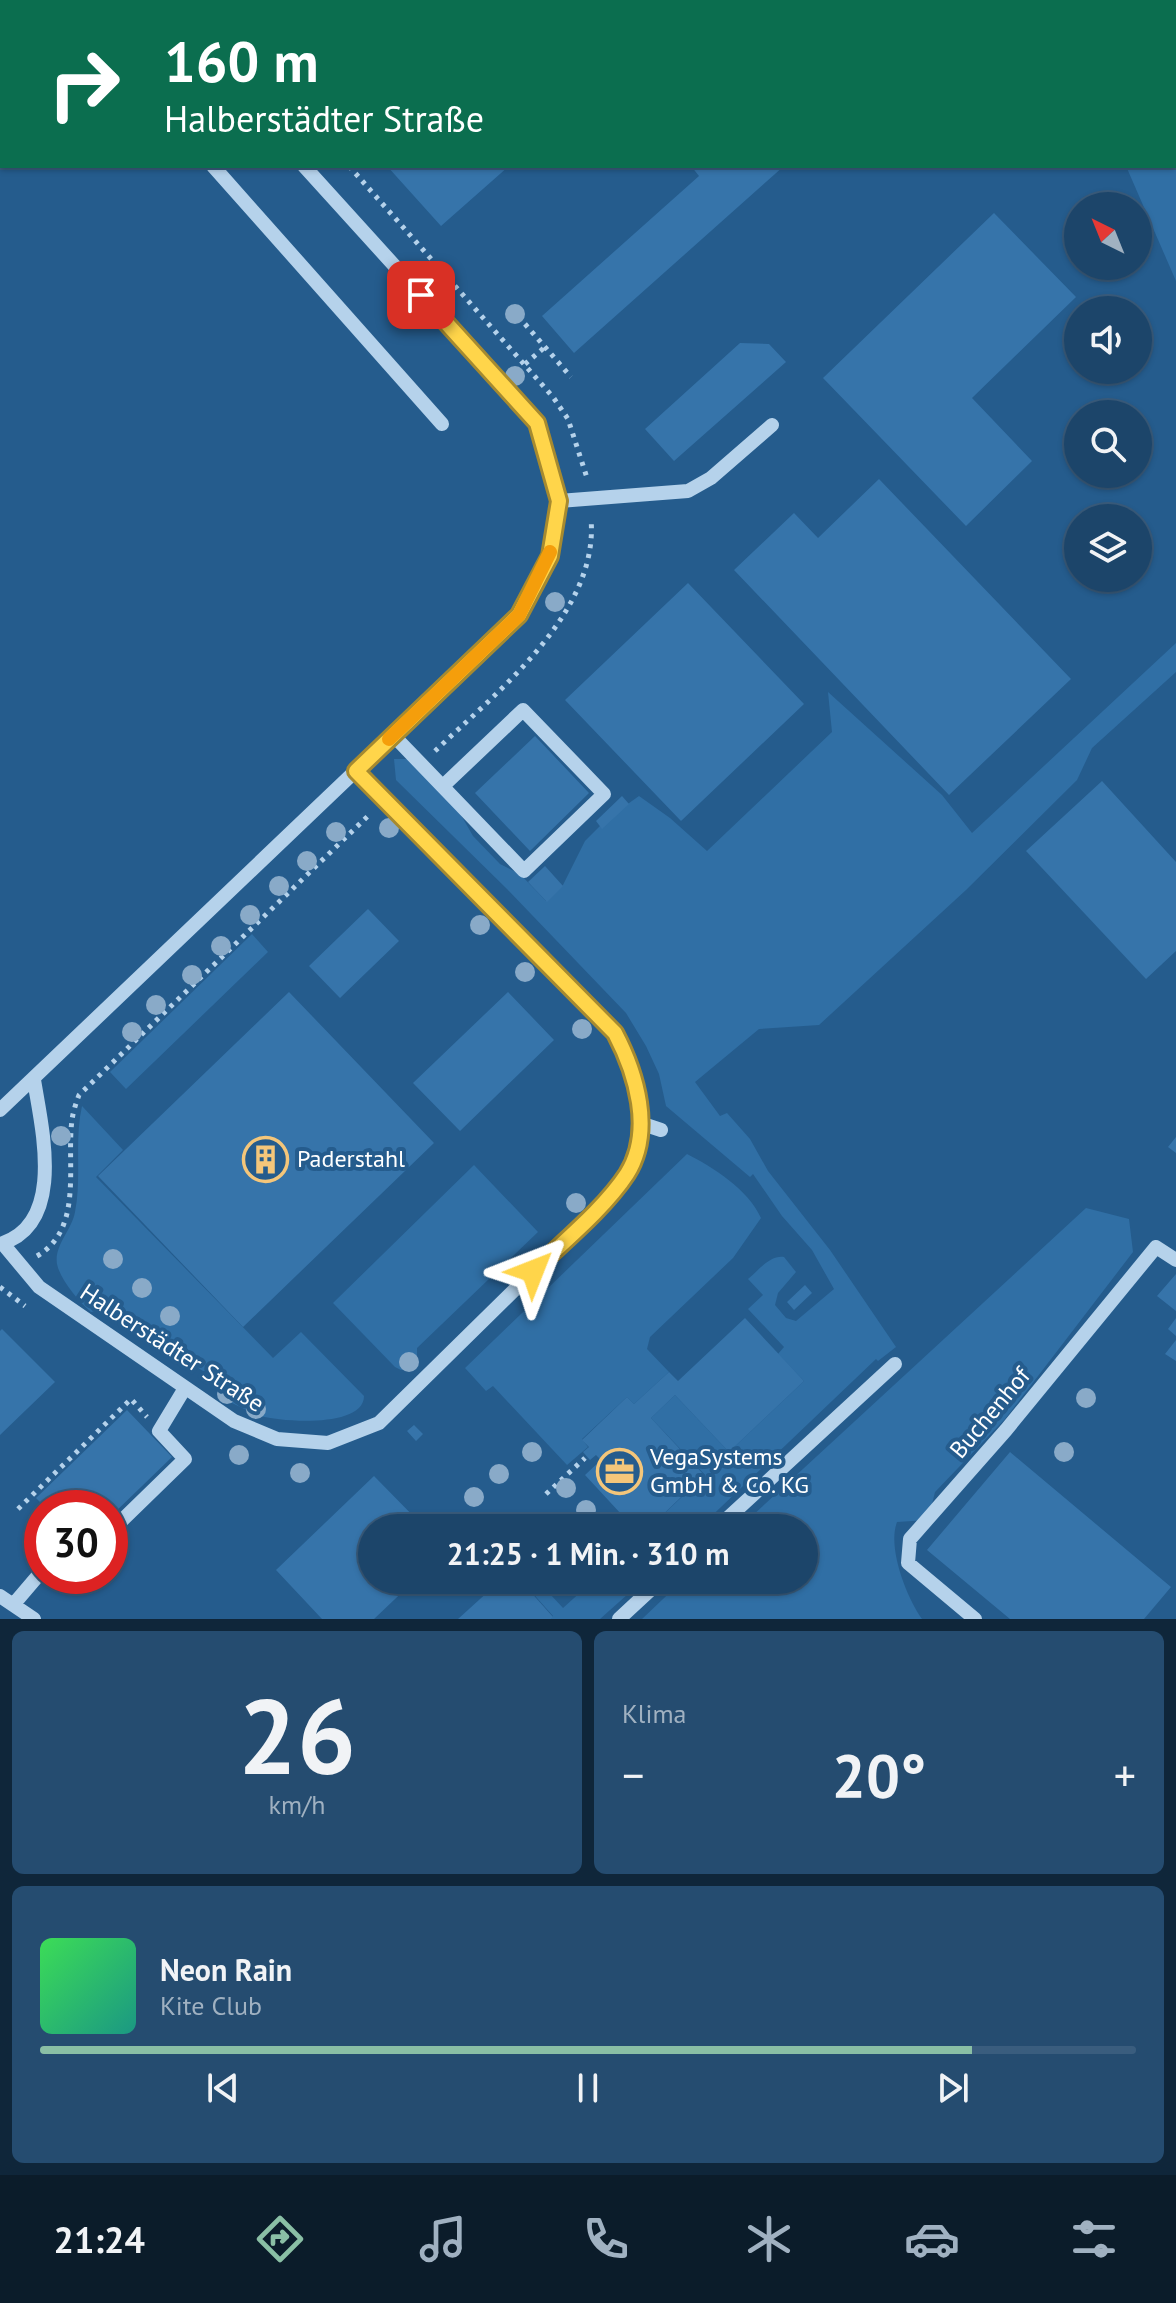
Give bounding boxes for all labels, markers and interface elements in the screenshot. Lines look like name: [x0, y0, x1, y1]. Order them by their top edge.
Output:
text: 160 m: [164, 25, 319, 97]
icon: right: [32, 32, 136, 136]
text: Halberstädter Straße: [164, 95, 484, 142]
north arrow: [1064, 192, 1152, 280]
map controls: [1064, 192, 1152, 592]
pin: [387, 261, 455, 329]
icon: arrive: [399, 273, 443, 317]
button: sound: [1064, 296, 1152, 384]
button: search: [1064, 400, 1152, 488]
button: layers: [1064, 504, 1152, 592]
building icon: Paderstahl: [242, 1135, 290, 1183]
place label: Paderstahl: [297, 1143, 405, 1174]
position arrow: [491, 1229, 575, 1313]
street label: Halberstädter Straße: [74, 1276, 270, 1419]
street label: Buchenhof: [943, 1360, 1038, 1465]
place label: VegaSystems GmbH & Co. KG: [649, 1441, 809, 1500]
office icon: VegaSystems GmbH & Co. KG: [595, 1447, 643, 1495]
speed limit sign: 30: [24, 1490, 128, 1594]
text: 21:25 · 1 Min. · 310 m: [447, 1534, 729, 1573]
text: 26: [238, 1668, 356, 1803]
text: Klima: [622, 1697, 686, 1730]
text: 20°: [832, 1736, 926, 1814]
text: −: [622, 1746, 644, 1803]
text: +: [1114, 1746, 1136, 1803]
text: km/h: [269, 1788, 326, 1821]
text: Neon Rain: [160, 1950, 292, 1989]
text: Kite Club: [160, 1989, 262, 2022]
icon: previous: [201, 2066, 245, 2110]
icon: pause: [566, 2066, 610, 2110]
icon: next: [931, 2066, 975, 2110]
icon: directions: [252, 2211, 308, 2267]
icon: music: [415, 2211, 471, 2267]
icon: phone: [578, 2211, 634, 2267]
icon: climate: [741, 2211, 797, 2267]
icon: car: [904, 2211, 960, 2267]
icon: filters: [1066, 2211, 1122, 2267]
text: 21:24: [53, 2216, 145, 2263]

